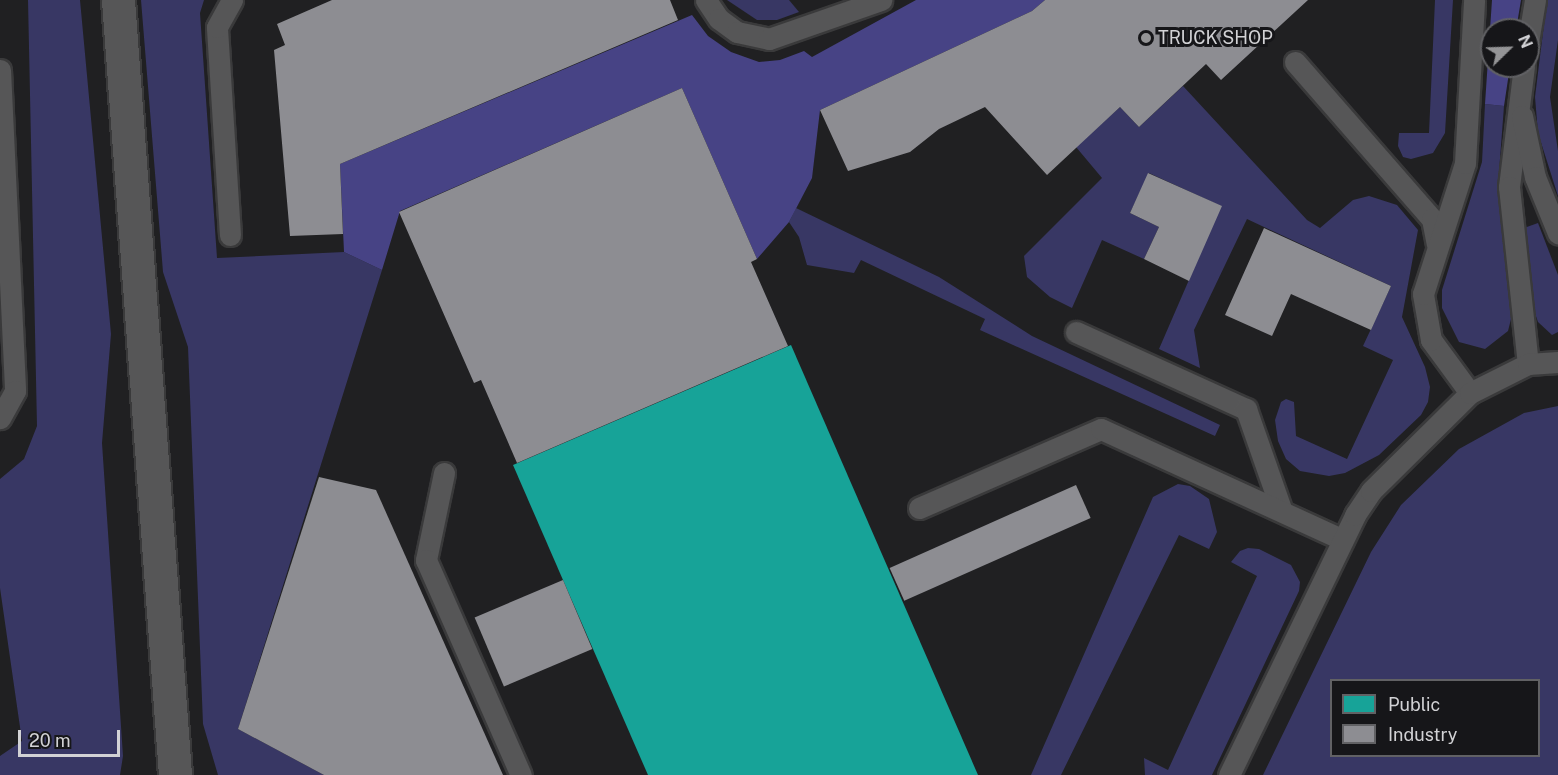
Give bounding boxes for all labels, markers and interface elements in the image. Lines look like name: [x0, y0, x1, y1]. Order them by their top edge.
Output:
north arrow: [1480, 18, 1540, 78]
place label: TRUCK SHOP: [1158, 27, 1273, 49]
marker: TRUCK SHOP: [1139, 31, 1153, 45]
text: N: [1514, 32, 1536, 51]
legend: [1330, 679, 1540, 757]
text: Public: [1388, 694, 1440, 715]
scale bar: [21, 718, 123, 756]
text: Industry: [1388, 724, 1457, 745]
text: 20 m: [29, 730, 71, 751]

